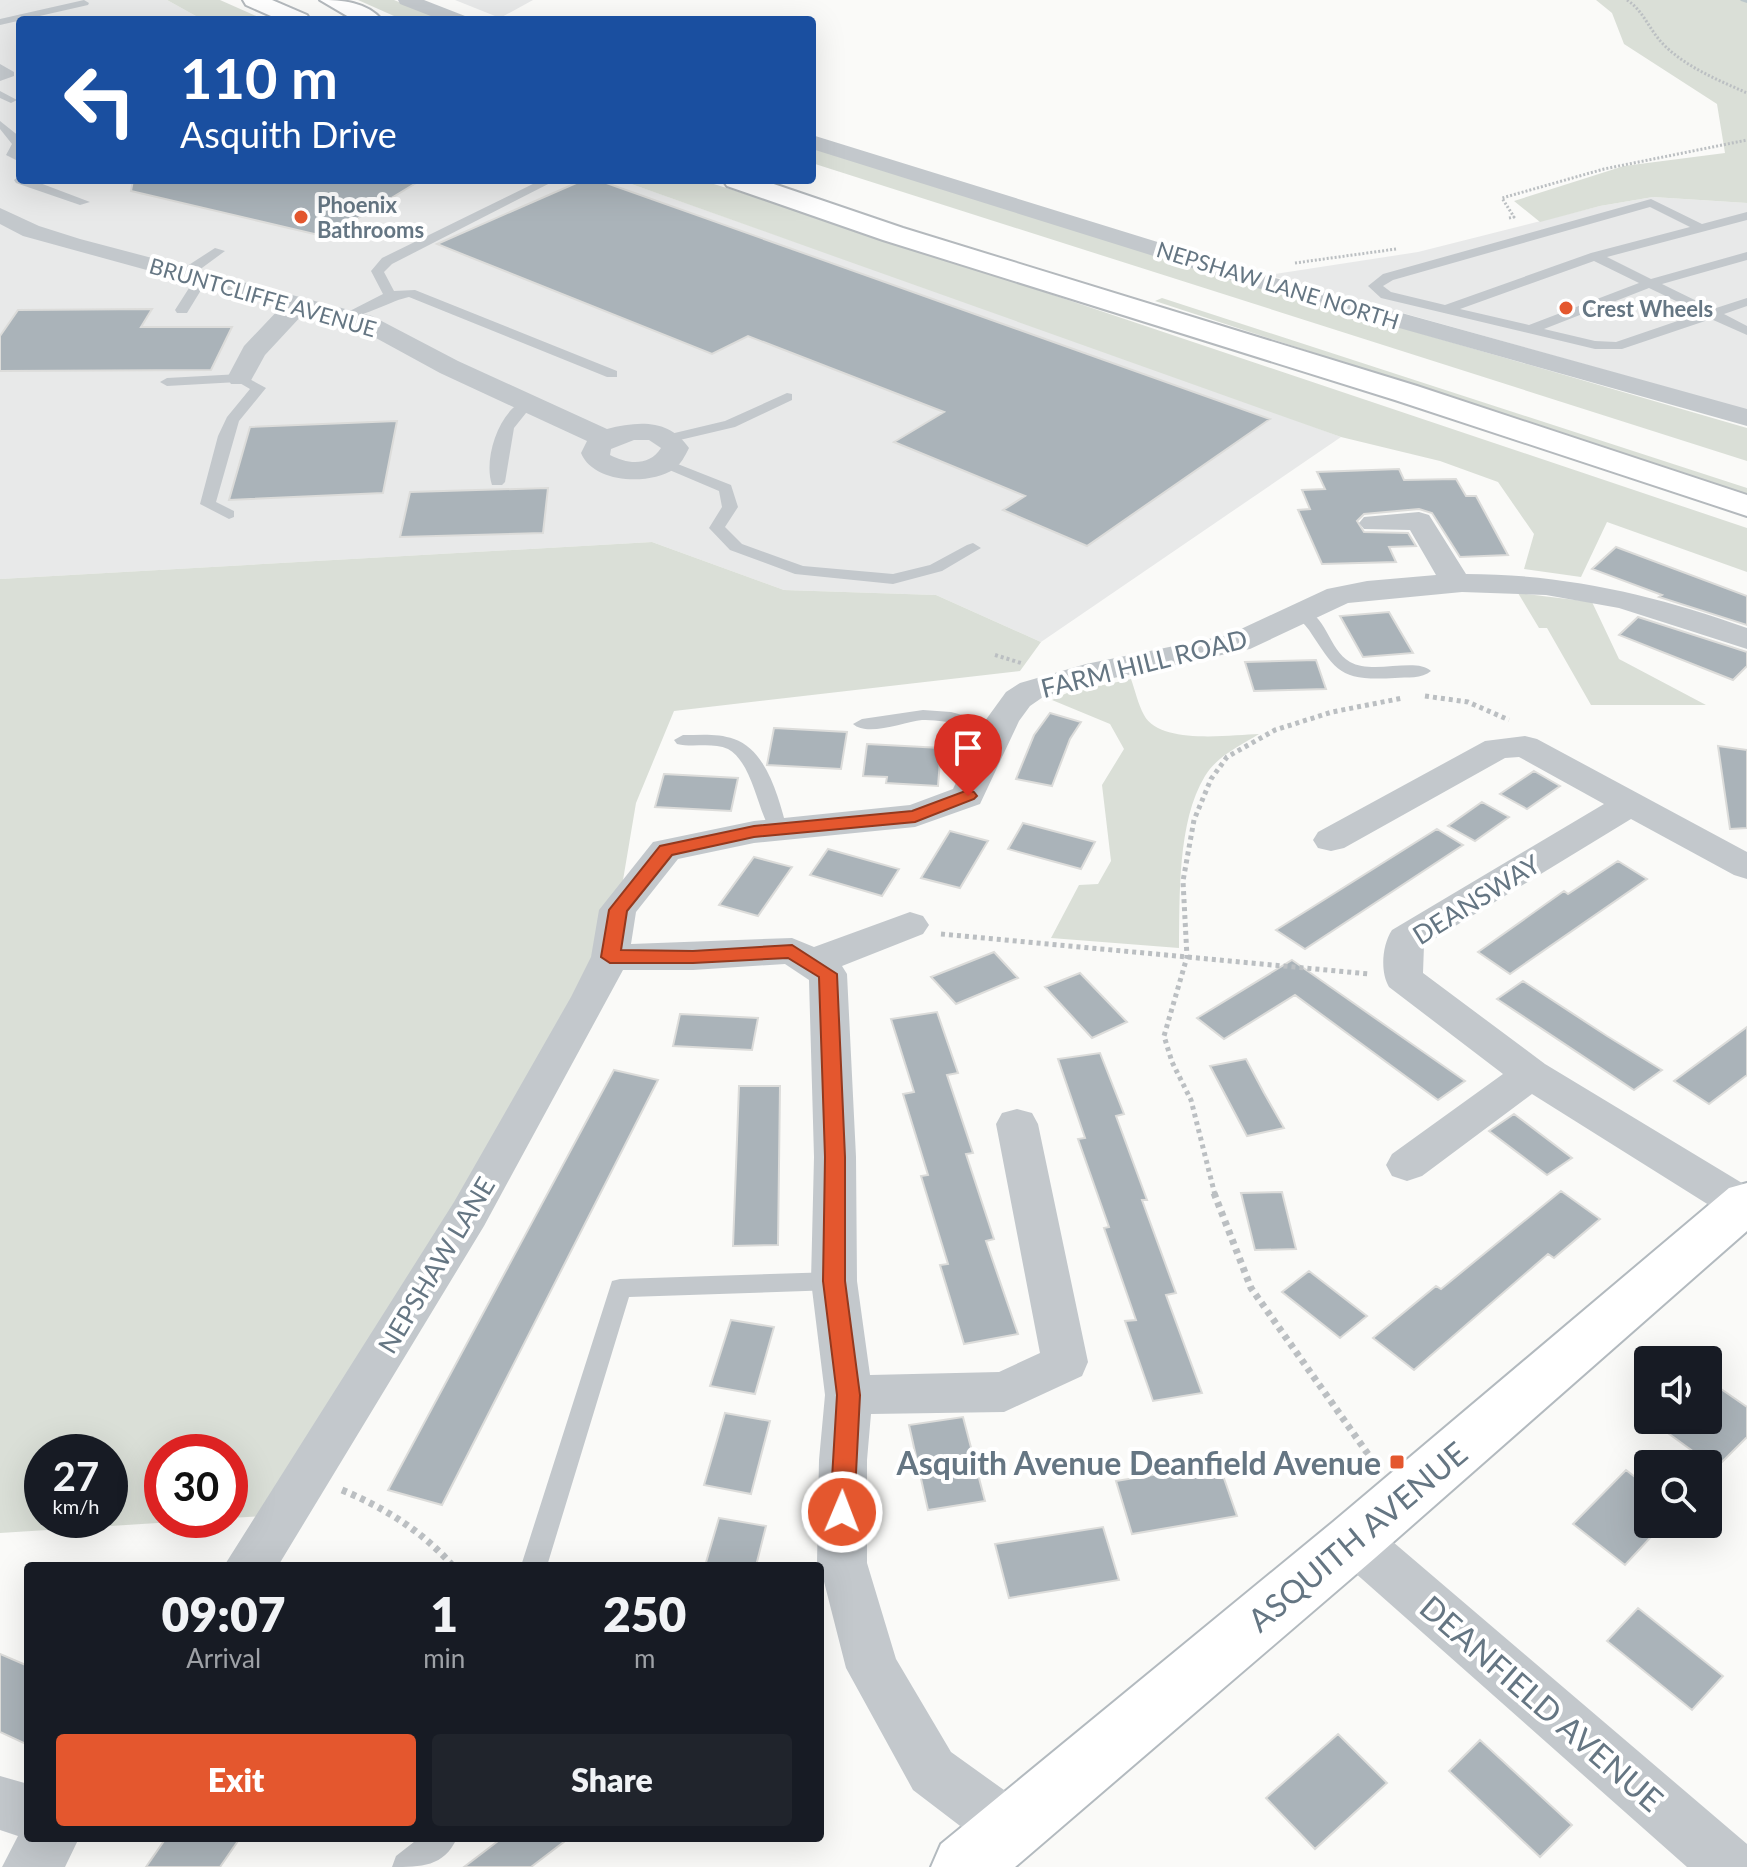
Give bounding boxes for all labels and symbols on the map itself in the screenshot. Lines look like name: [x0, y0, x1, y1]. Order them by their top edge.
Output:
place label: Phoenix Bathrooms: [317, 191, 424, 243]
marker: Phoenix Bathrooms: [292, 208, 310, 226]
street label: NEPSHAW LANE NORTH: [1153, 235, 1403, 335]
street label: BRUNTCLIFFE AVENUE: [146, 252, 380, 342]
place label: Crest Wheels: [1582, 295, 1713, 322]
marker: Crest Wheels: [1557, 299, 1575, 317]
street label: FARM HILL ROAD: [1038, 622, 1250, 704]
pin: [934, 714, 1002, 796]
street label: DEANSWAY: [1406, 847, 1546, 951]
street label: NEPSHAW LANE: [371, 1171, 501, 1359]
street label: ASQUITH AVENUE: [1239, 1433, 1475, 1639]
speed limit sign: 30: [144, 1434, 248, 1538]
place label: Asquith Avenue Deanfield Avenue: [896, 1443, 1381, 1482]
marker: Asquith Avenue Deanfield Avenue: [1388, 1453, 1406, 1471]
position arrow: [800, 1470, 884, 1554]
street label: DEANFIELD AVENUE: [1413, 1587, 1671, 1819]

